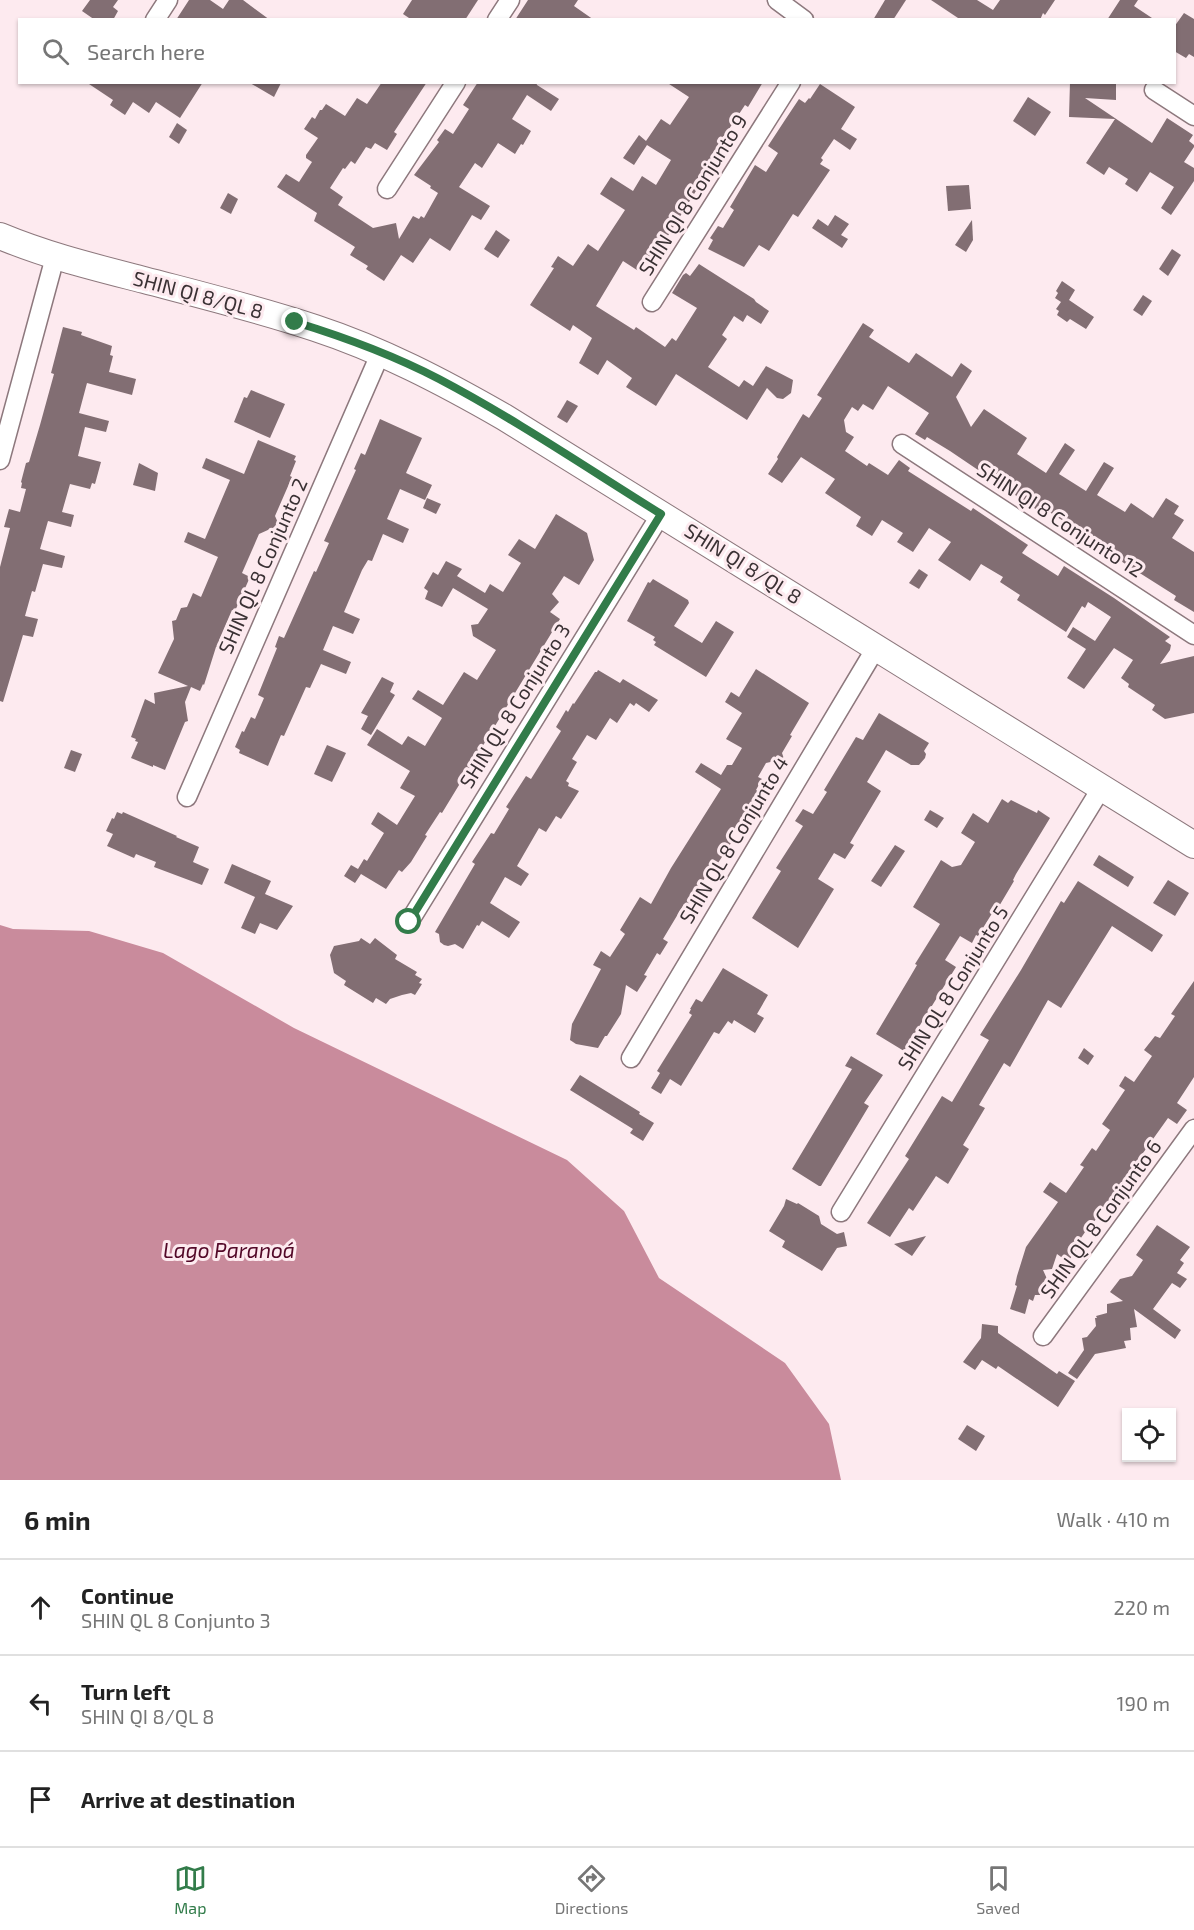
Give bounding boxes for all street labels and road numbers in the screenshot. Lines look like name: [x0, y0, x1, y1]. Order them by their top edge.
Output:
street label: SHIN QI 8 Conjunto 9: [633, 110, 751, 279]
street label: SHIN QI 8/QL 8: [131, 265, 266, 323]
street label: SHIN QI 8 Conjunto 12: [973, 457, 1148, 582]
street label: SHIN QL 8 Conjunto 2: [213, 474, 312, 657]
street label: SHIN QI 8/QL 8: [681, 518, 806, 609]
street label: SHIN QL 8 Conjunto 3: [454, 619, 575, 792]
street label: SHIN QL 8 Conjunto 4: [674, 752, 793, 927]
street label: SHIN QL 8 Conjunto 5: [892, 901, 1012, 1074]
street label: SHIN QL 8 Conjunto 6: [1035, 1135, 1166, 1302]

